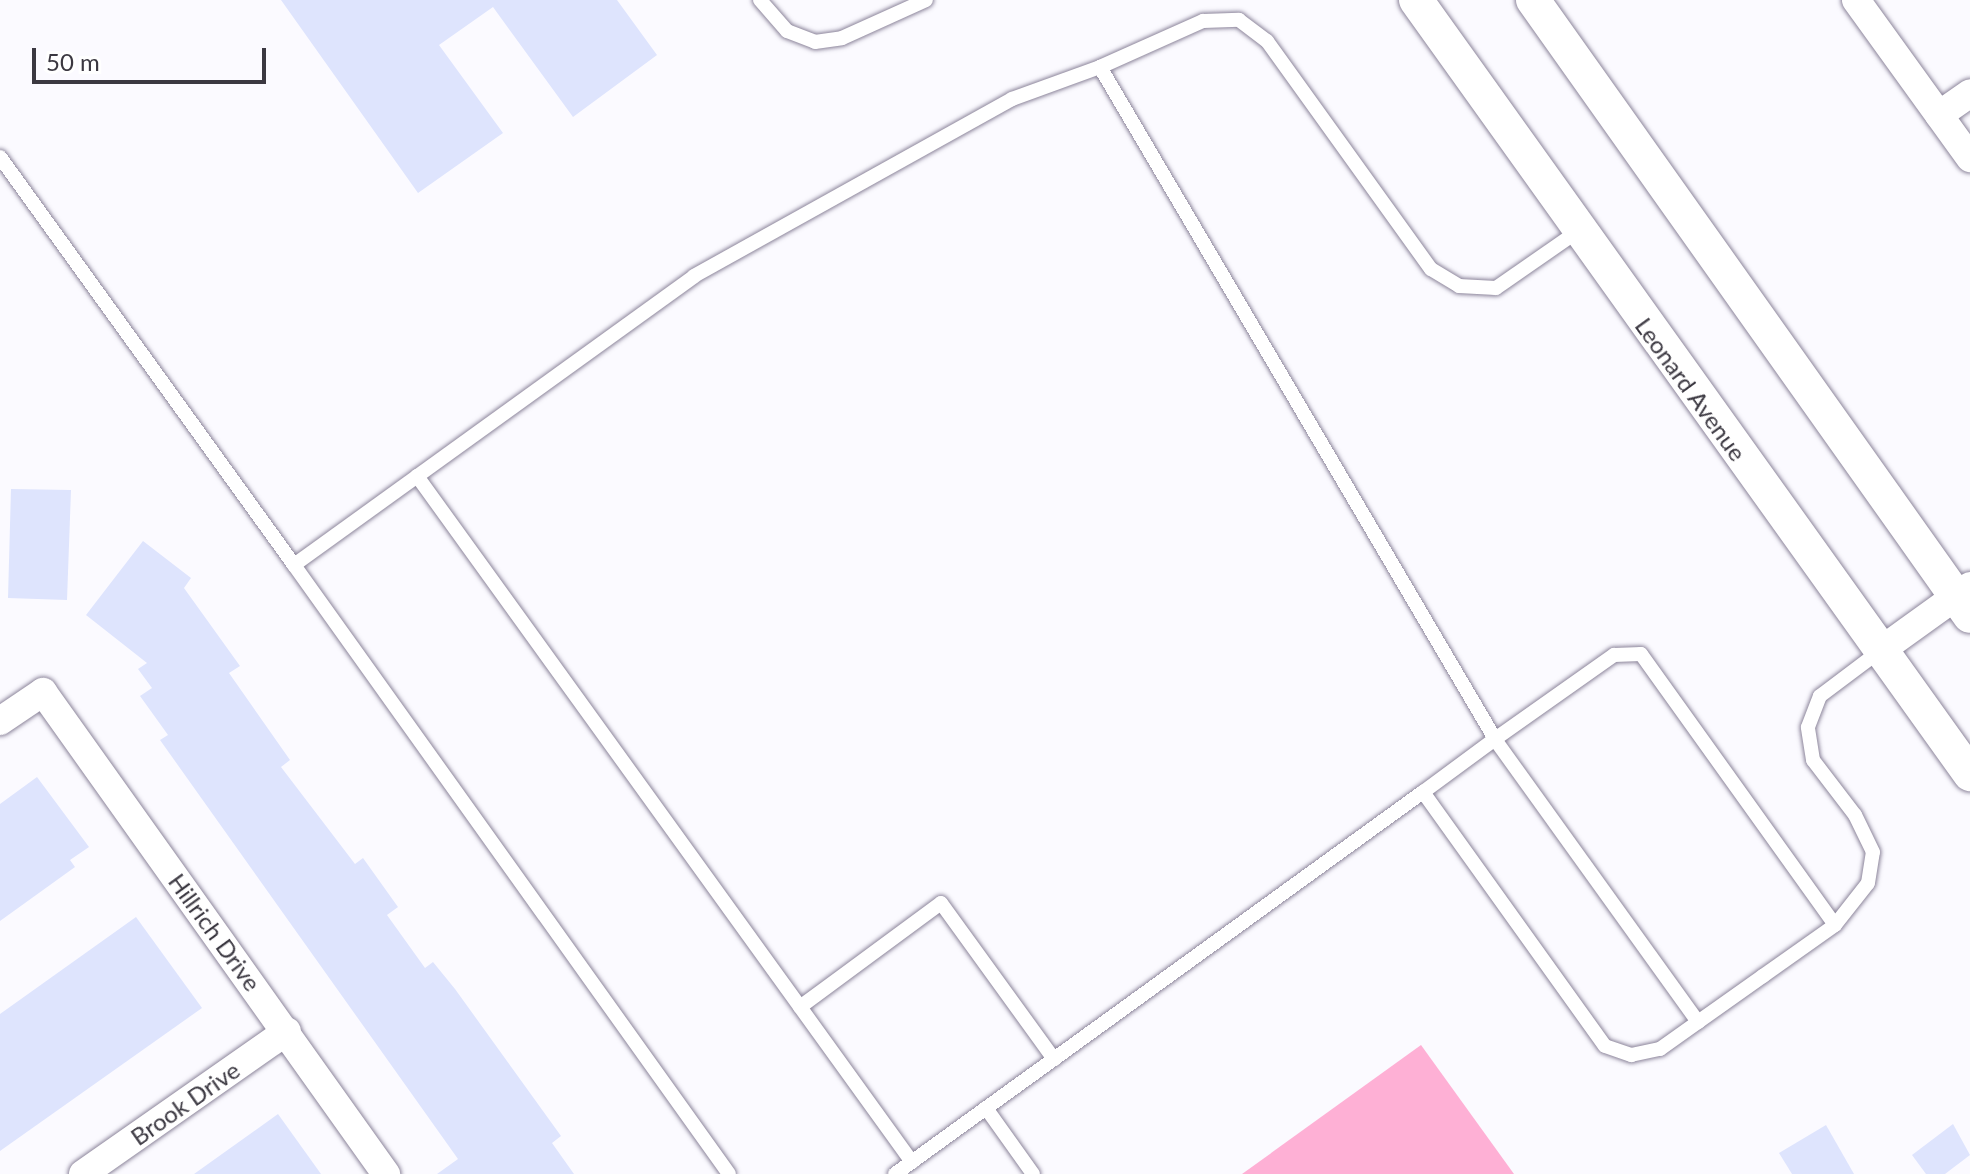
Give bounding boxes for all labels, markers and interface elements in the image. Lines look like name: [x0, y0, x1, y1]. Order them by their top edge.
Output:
scale bar: [36, 32, 270, 82]
text: 50 m: [46, 47, 100, 76]
street label: Leonard Avenue: [1629, 312, 1753, 466]
street label: Hillrich Drive: [163, 868, 267, 996]
street label: Brook Drive: [125, 1055, 245, 1151]

